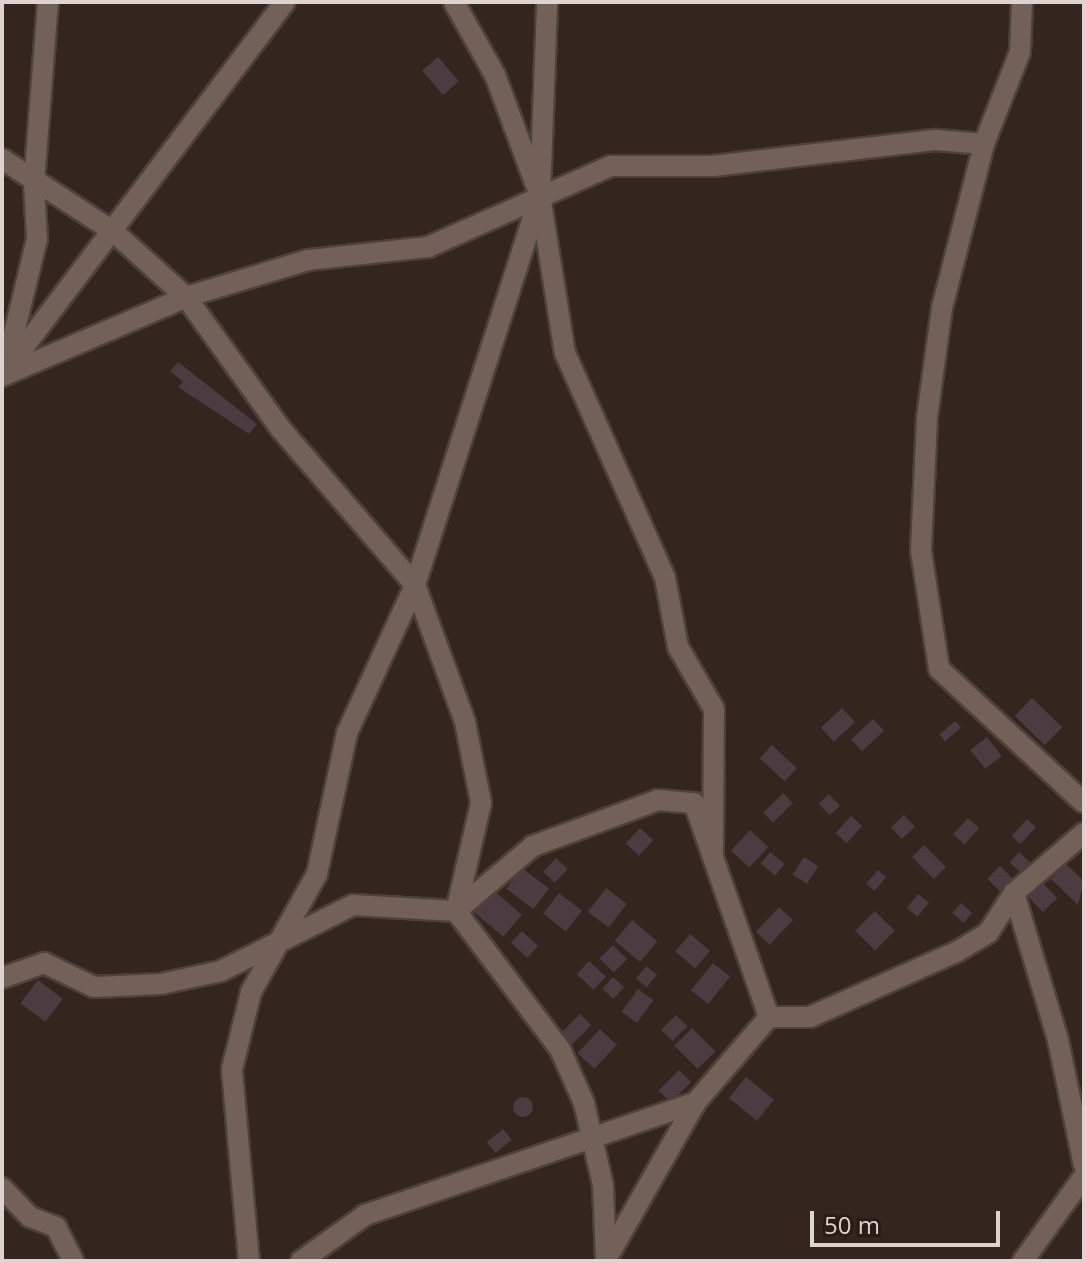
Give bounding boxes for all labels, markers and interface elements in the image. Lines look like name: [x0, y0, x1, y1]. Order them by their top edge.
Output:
scale bar: [814, 1195, 1004, 1245]
text: 50 m: [824, 1208, 880, 1241]

